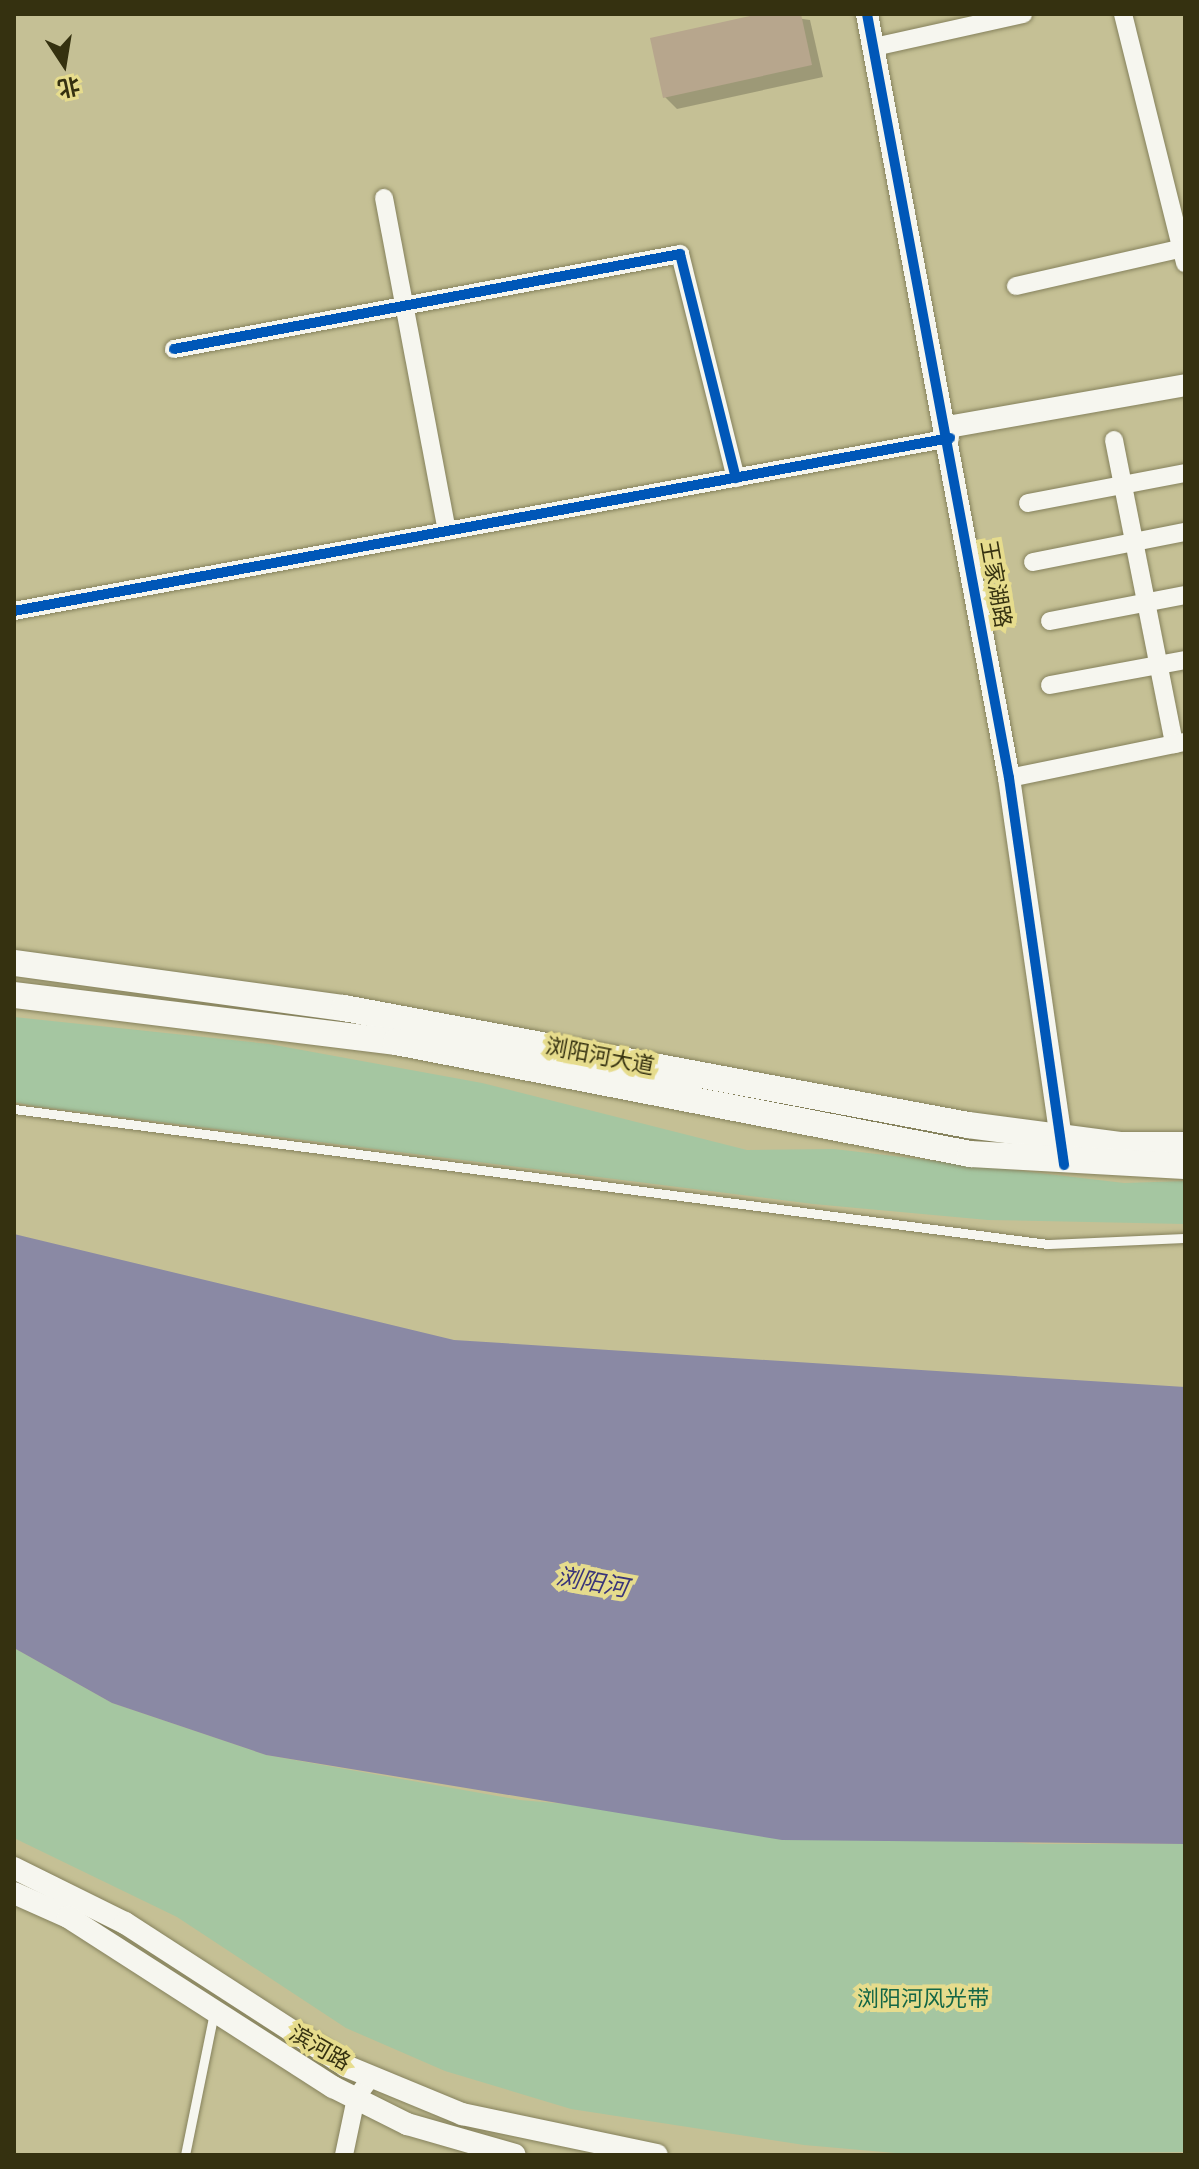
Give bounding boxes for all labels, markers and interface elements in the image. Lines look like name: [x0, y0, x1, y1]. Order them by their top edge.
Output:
north arrow: [24, 24, 104, 104]
text: 北: [55, 71, 83, 103]
street label: 王家湖路: [975, 538, 1017, 630]
street label: 浏阳河大道: [543, 1033, 657, 1079]
water label: 浏阳河: [554, 1562, 630, 1602]
park label: 浏阳河风光带: [857, 1986, 989, 2012]
street label: 滨河路: [285, 2020, 355, 2076]

